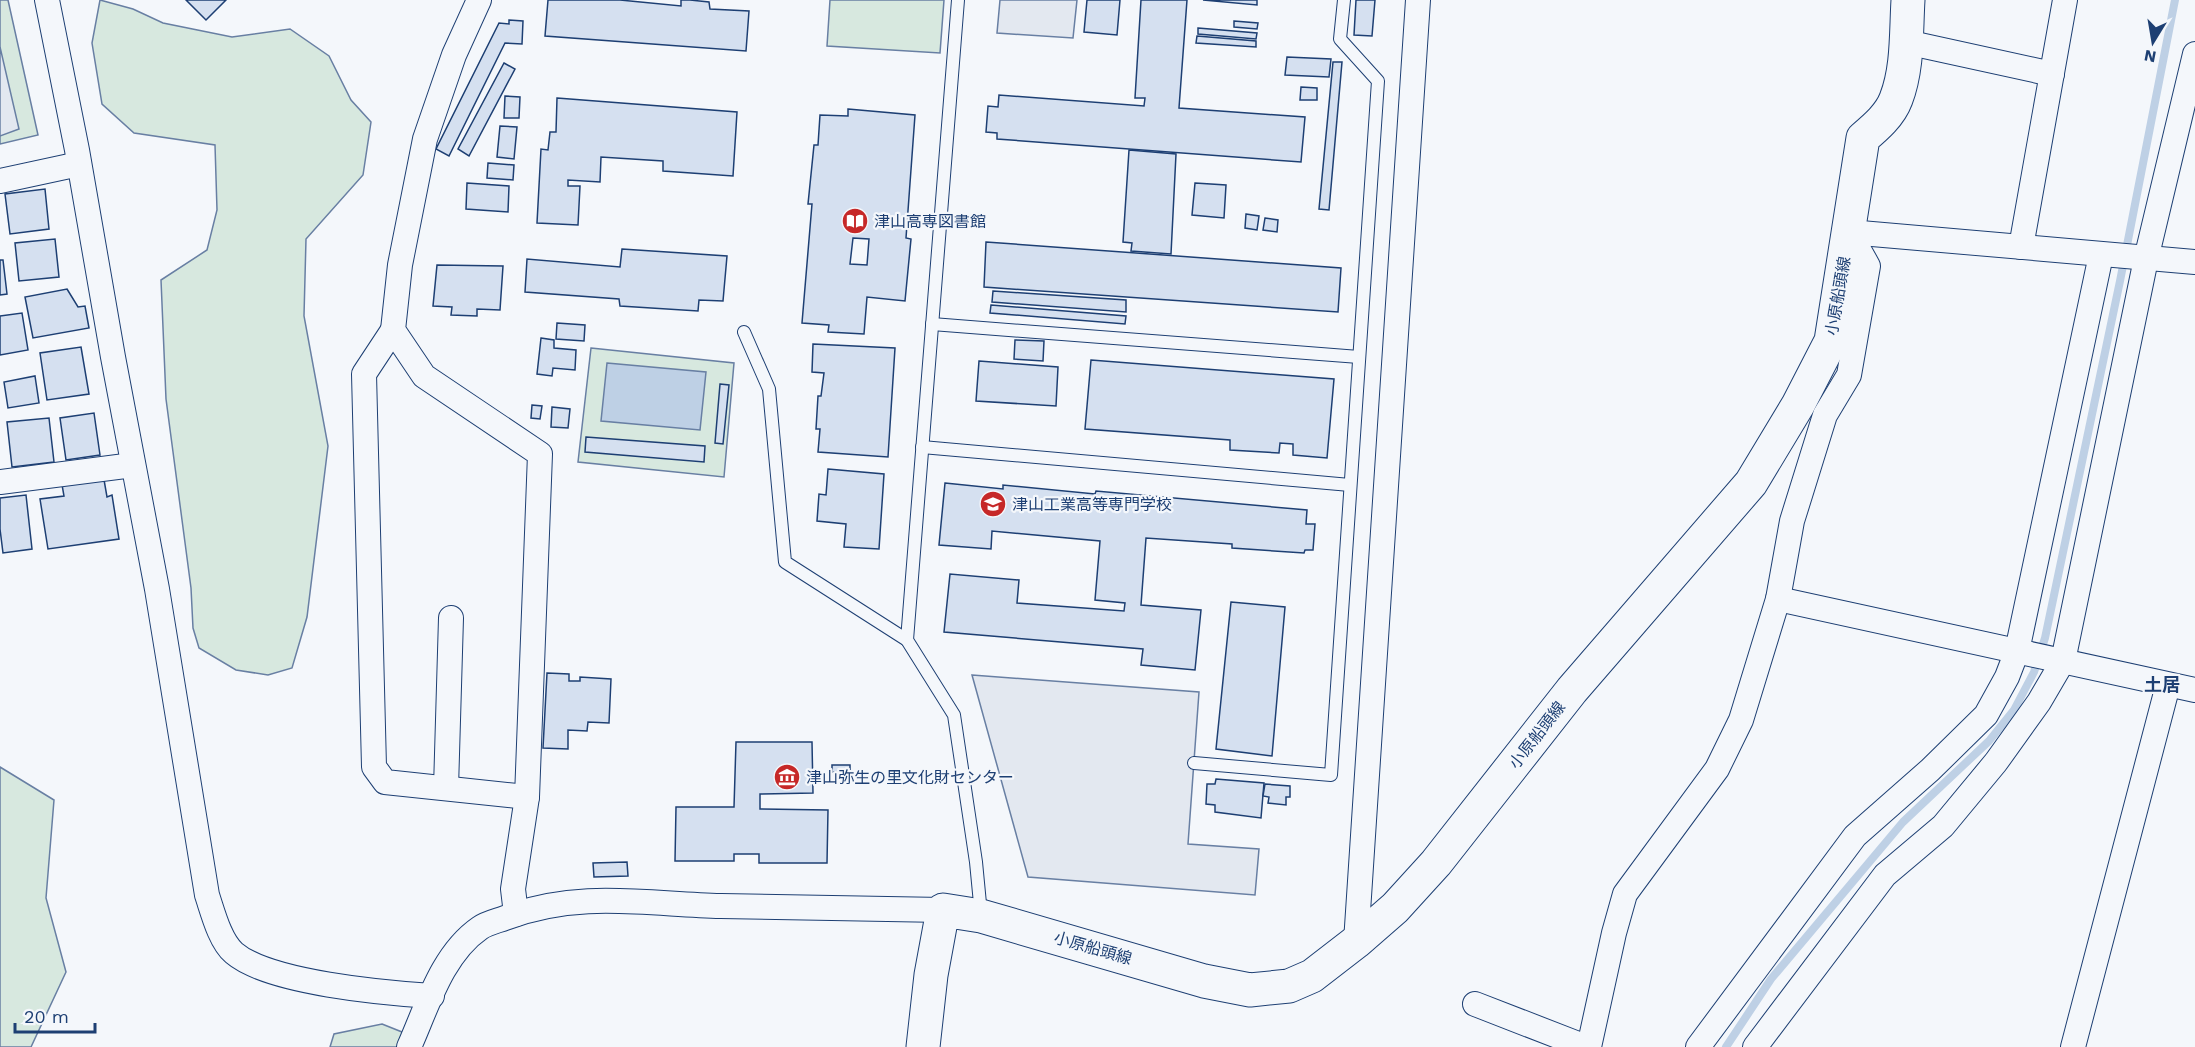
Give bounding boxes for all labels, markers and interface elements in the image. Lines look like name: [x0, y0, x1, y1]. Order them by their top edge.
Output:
north arrow: [2123, 12, 2183, 72]
text: N: [2143, 46, 2158, 67]
library icon: 津山高専図書館: [840, 206, 870, 236]
place label: 津山高専図書館: [874, 212, 986, 231]
street label: 小原船頭線: [1822, 255, 1854, 337]
school or university icon: 津山工業高等専門学校: [978, 489, 1008, 519]
place label: 津山工業高等専門学校: [1012, 495, 1172, 514]
district label: 土居: [2144, 674, 2180, 695]
street label: 小原船頭線: [1505, 698, 1569, 772]
museum icon: 津山弥生の里文化財センター: [772, 762, 802, 792]
place label: 津山弥生の里文化財センター: [806, 768, 1014, 787]
street label: 小原船頭線: [1052, 928, 1134, 968]
scale bar: [15, 996, 94, 1034]
text: 20 m: [24, 1006, 69, 1027]

